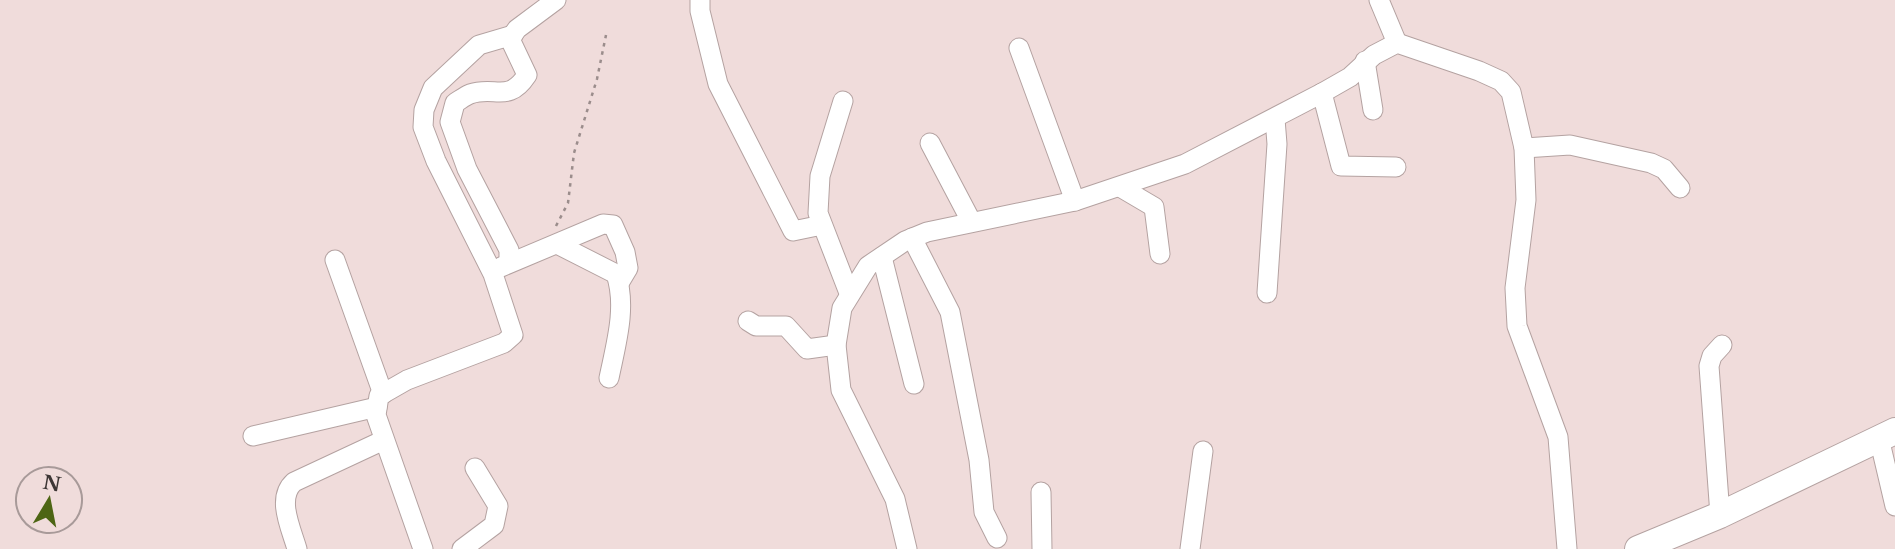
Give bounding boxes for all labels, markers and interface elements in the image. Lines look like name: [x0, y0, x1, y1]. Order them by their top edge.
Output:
north arrow: [14, 465, 84, 535]
text: N: [41, 471, 63, 497]

